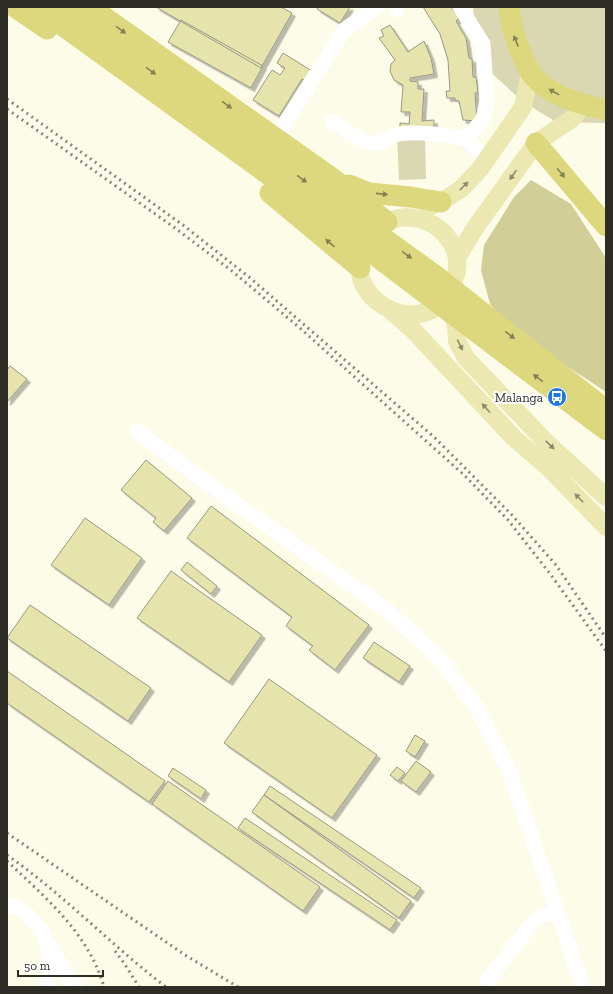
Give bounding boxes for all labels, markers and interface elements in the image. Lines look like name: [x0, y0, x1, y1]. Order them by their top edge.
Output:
one-way arrow: [116, 26, 127, 34]
one-way arrow: [513, 34, 519, 46]
one-way arrow: [146, 66, 157, 75]
one-way arrow: [549, 89, 560, 96]
one-way arrow: [222, 101, 233, 109]
one-way arrow: [556, 168, 565, 178]
one-way arrow: [509, 170, 517, 180]
one-way arrow: [296, 175, 307, 183]
one-way arrow: [459, 181, 469, 190]
one-way arrow: [376, 191, 388, 198]
one-way arrow: [325, 239, 335, 248]
one-way arrow: [402, 251, 412, 259]
one-way arrow: [504, 330, 515, 339]
one-way arrow: [457, 339, 463, 351]
one-way arrow: [532, 374, 543, 383]
bus stop icon: Malanga: [546, 386, 568, 408]
place label: Malanga: [495, 390, 544, 405]
one-way arrow: [481, 403, 490, 413]
one-way arrow: [545, 441, 555, 450]
one-way arrow: [574, 493, 584, 503]
scale bar: [18, 952, 103, 978]
text: 50 m: [24, 959, 51, 973]

